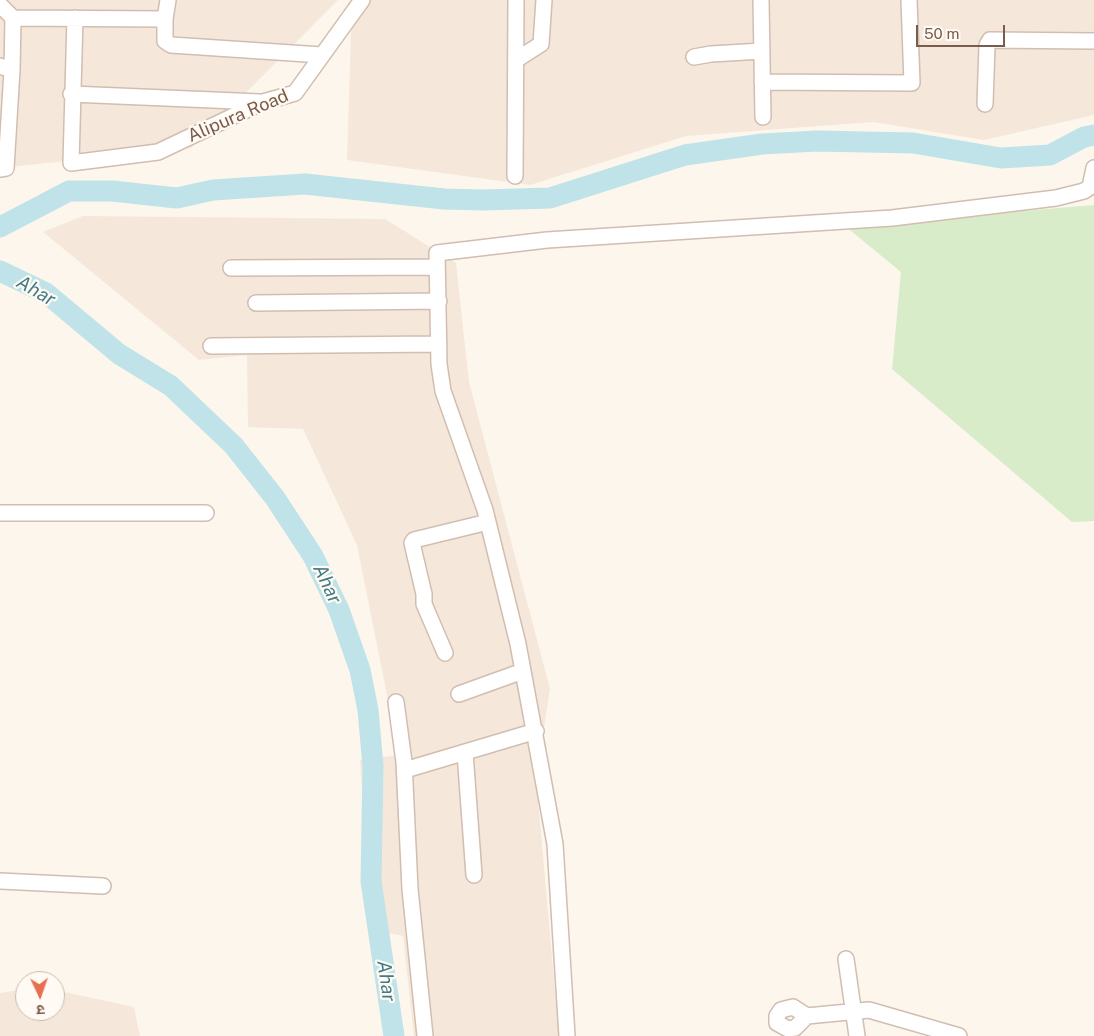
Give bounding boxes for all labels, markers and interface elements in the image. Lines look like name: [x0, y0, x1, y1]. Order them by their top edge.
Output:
scale bar: [919, 15, 1008, 47]
text: 50 m: [924, 25, 959, 42]
street label: Alipura Road: [184, 85, 292, 147]
water label: Ahar: [13, 271, 59, 311]
water label: Ahar: [308, 561, 346, 607]
water label: Ahar: [372, 959, 400, 1003]
north arrow: [15, 971, 65, 1021]
text: उ: [36, 1002, 45, 1018]

